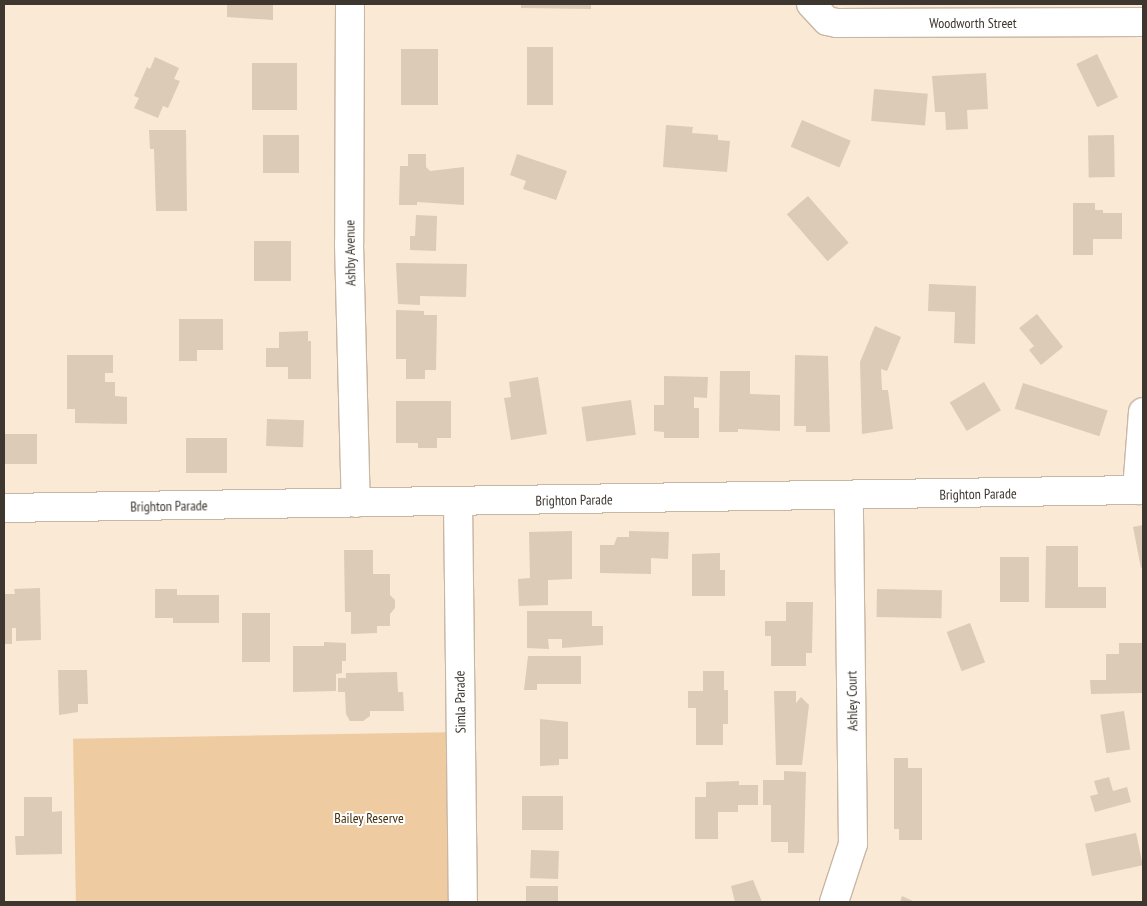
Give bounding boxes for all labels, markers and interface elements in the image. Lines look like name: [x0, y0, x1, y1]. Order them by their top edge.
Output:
street label: Woodworth Street: [929, 15, 1017, 31]
street label: Ashby Avenue: [341, 219, 359, 287]
street label: Brighton Parade: [939, 485, 1017, 503]
street label: Brighton Parade: [535, 491, 613, 509]
street label: Brighton Parade: [130, 497, 208, 515]
street label: Simla Parade: [451, 670, 469, 734]
street label: Ashley Court: [843, 670, 861, 732]
park label: Bailey Reserve: [334, 810, 404, 826]

